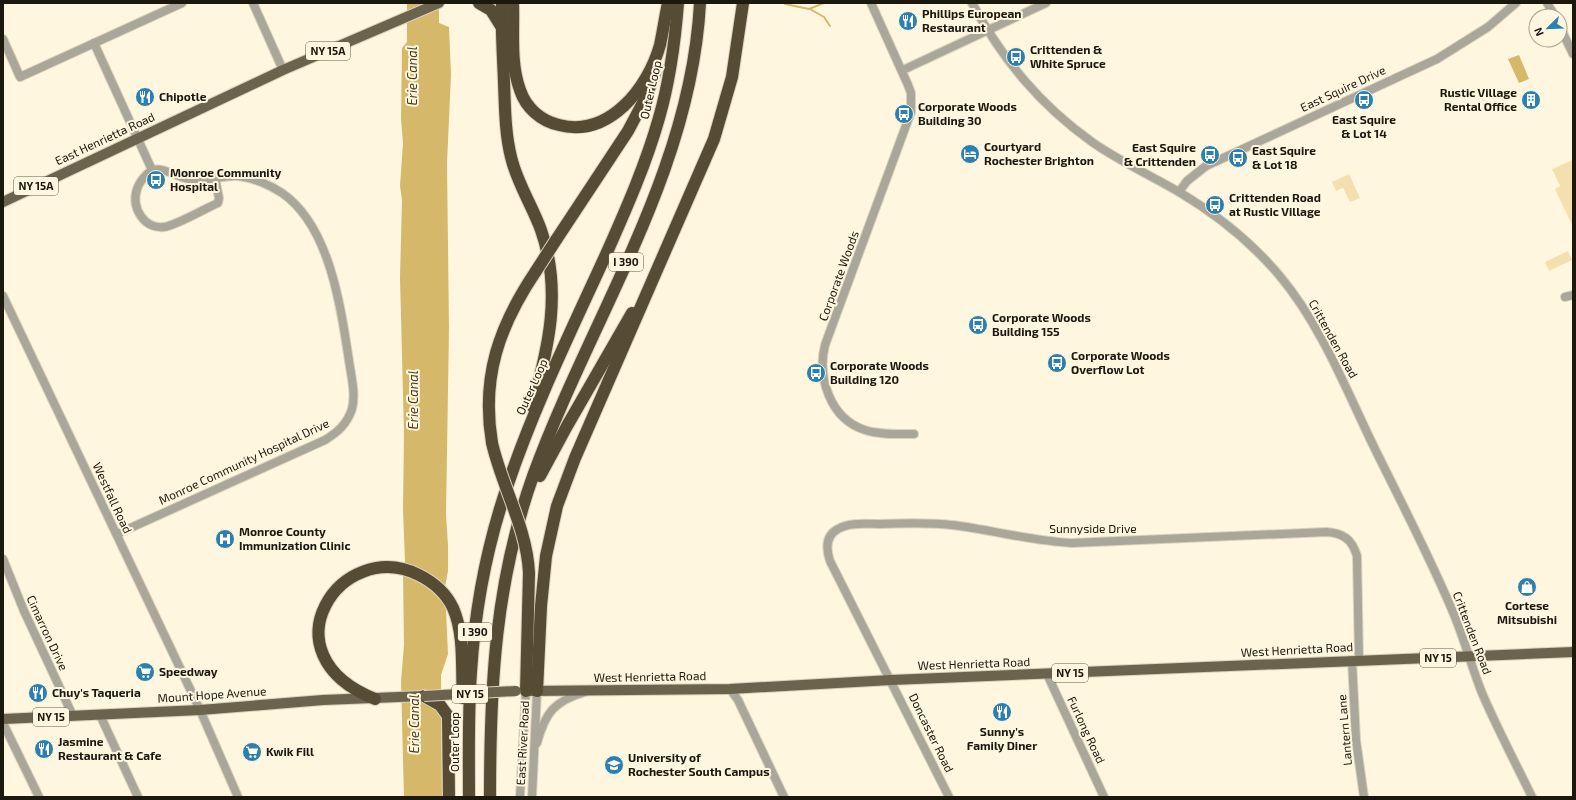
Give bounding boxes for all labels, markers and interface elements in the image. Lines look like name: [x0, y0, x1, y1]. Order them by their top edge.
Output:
place label: Phillips European Restaurant: [922, 6, 1021, 34]
north arrow: [1528, 8, 1568, 48]
restaurant icon: Phillips European Restaurant: [897, 10, 919, 32]
text: N: [1531, 26, 1546, 38]
road number: NY 15A: [306, 42, 350, 60]
place label: Crittenden & White Spruce: [1030, 42, 1106, 70]
water label: Erie Canal: [404, 46, 420, 106]
bus stop icon: Crittenden & White Spruce: [1005, 46, 1027, 68]
street label: Outer Loop: [636, 59, 664, 121]
street label: East Squire Drive: [1298, 62, 1387, 114]
place label: Rustic Village Rental Office: [1440, 85, 1517, 113]
restaurant icon: Chipotle: [134, 86, 156, 108]
place label: Chipotle: [159, 89, 207, 103]
bus stop icon: East Squire & Lot 14: [1353, 89, 1375, 111]
building icon: Rustic Village Rental Office: [1520, 89, 1542, 111]
place label: Corporate Woods Building 30: [918, 99, 1017, 127]
bus stop icon: Corporate Woods Building 30: [893, 103, 915, 125]
street label: East Henrietta Road: [53, 109, 157, 167]
place label: East Squire & Lot 14: [1332, 112, 1396, 140]
place label: Courtyard Rochester Brighton: [984, 139, 1094, 167]
place label: East Squire & Crittenden: [1124, 140, 1196, 168]
hotel icon: Courtyard Rochester Brighton: [959, 143, 981, 165]
place label: East Squire & Lot 18: [1252, 143, 1316, 171]
bus stop icon: East Squire & Crittenden: [1199, 144, 1221, 166]
bus stop icon: East Squire & Lot 18: [1227, 147, 1249, 169]
place label: Monroe Community Hospital: [170, 165, 282, 193]
bus stop icon: Monroe Community Hospital: [145, 169, 167, 191]
road number: NY 15A: [14, 177, 58, 195]
place label: Crittenden Road at Rustic Village: [1229, 190, 1321, 218]
bus stop icon: Crittenden Road at Rustic Village: [1204, 194, 1226, 216]
street label: Corporate Woods: [815, 229, 861, 323]
road number: I 390: [609, 253, 643, 271]
street label: Crittenden Road: [1306, 297, 1361, 380]
place label: Corporate Woods Building 155: [992, 310, 1091, 338]
bus stop icon: Corporate Woods Building 155: [967, 314, 989, 336]
place label: Corporate Woods Overflow Lot: [1071, 348, 1170, 376]
bus stop icon: Corporate Woods Overflow Lot: [1046, 352, 1068, 374]
street label: Outer Loop: [513, 356, 550, 417]
place label: Corporate Woods Building 120: [830, 358, 929, 386]
bus stop icon: Corporate Woods Building 120: [805, 362, 827, 384]
water label: Erie Canal: [405, 370, 421, 430]
street label: Monroe Community Hospital Drive: [156, 415, 331, 507]
street label: Westfall Road: [90, 460, 135, 535]
street label: Sunnyside Drive: [1049, 521, 1137, 535]
place label: Monroe County Immunization Clinic: [239, 524, 351, 552]
hospital icon: Monroe County Immunization Clinic: [214, 528, 236, 550]
shop icon: Cortese Mitsubishi: [1516, 576, 1538, 598]
street label: Crittenden Road: [1451, 589, 1495, 676]
street label: Cimarron Drive: [24, 593, 71, 672]
place label: Cortese Mitsubishi: [1497, 598, 1557, 626]
road number: I 390: [458, 623, 492, 641]
street label: West Henrietta Road: [1240, 639, 1354, 659]
road number: NY 15: [1420, 649, 1456, 667]
street label: West Henrietta Road: [917, 654, 1031, 672]
supermarket icon: Speedway: [134, 661, 156, 683]
place label: Speedway: [159, 664, 218, 679]
road number: NY 15: [1052, 664, 1088, 682]
street label: West Henrietta Road: [594, 668, 706, 684]
restaurant icon: Chuy's Taqueria: [27, 682, 49, 704]
street label: Mount Hope Avenue: [157, 683, 267, 705]
place label: Chuy's Taqueria: [52, 685, 141, 700]
road number: NY 15: [452, 685, 488, 703]
street label: Doncaster Road: [907, 691, 957, 774]
water label: Erie Canal: [406, 694, 422, 754]
street label: Furlong Road: [1065, 694, 1109, 765]
street label: Lantern Lane: [1334, 694, 1354, 766]
street label: East River Road: [513, 700, 531, 786]
restaurant icon: Sunny's Family Diner: [991, 701, 1013, 723]
road number: NY 15: [33, 708, 69, 726]
street label: Outer Loop: [447, 712, 461, 772]
place label: Sunny's Family Diner: [967, 724, 1037, 753]
place label: Jasmine Restaurant & Cafe: [58, 734, 162, 762]
restaurant icon: Jasmine Restaurant & Cafe: [33, 738, 55, 760]
supermarket icon: Kwik Fill: [241, 741, 263, 763]
place label: Kwik Fill: [266, 744, 314, 758]
place label: University of Rochester South Campus: [628, 750, 770, 778]
school or university icon: University of Rochester South Campus: [603, 754, 625, 776]

